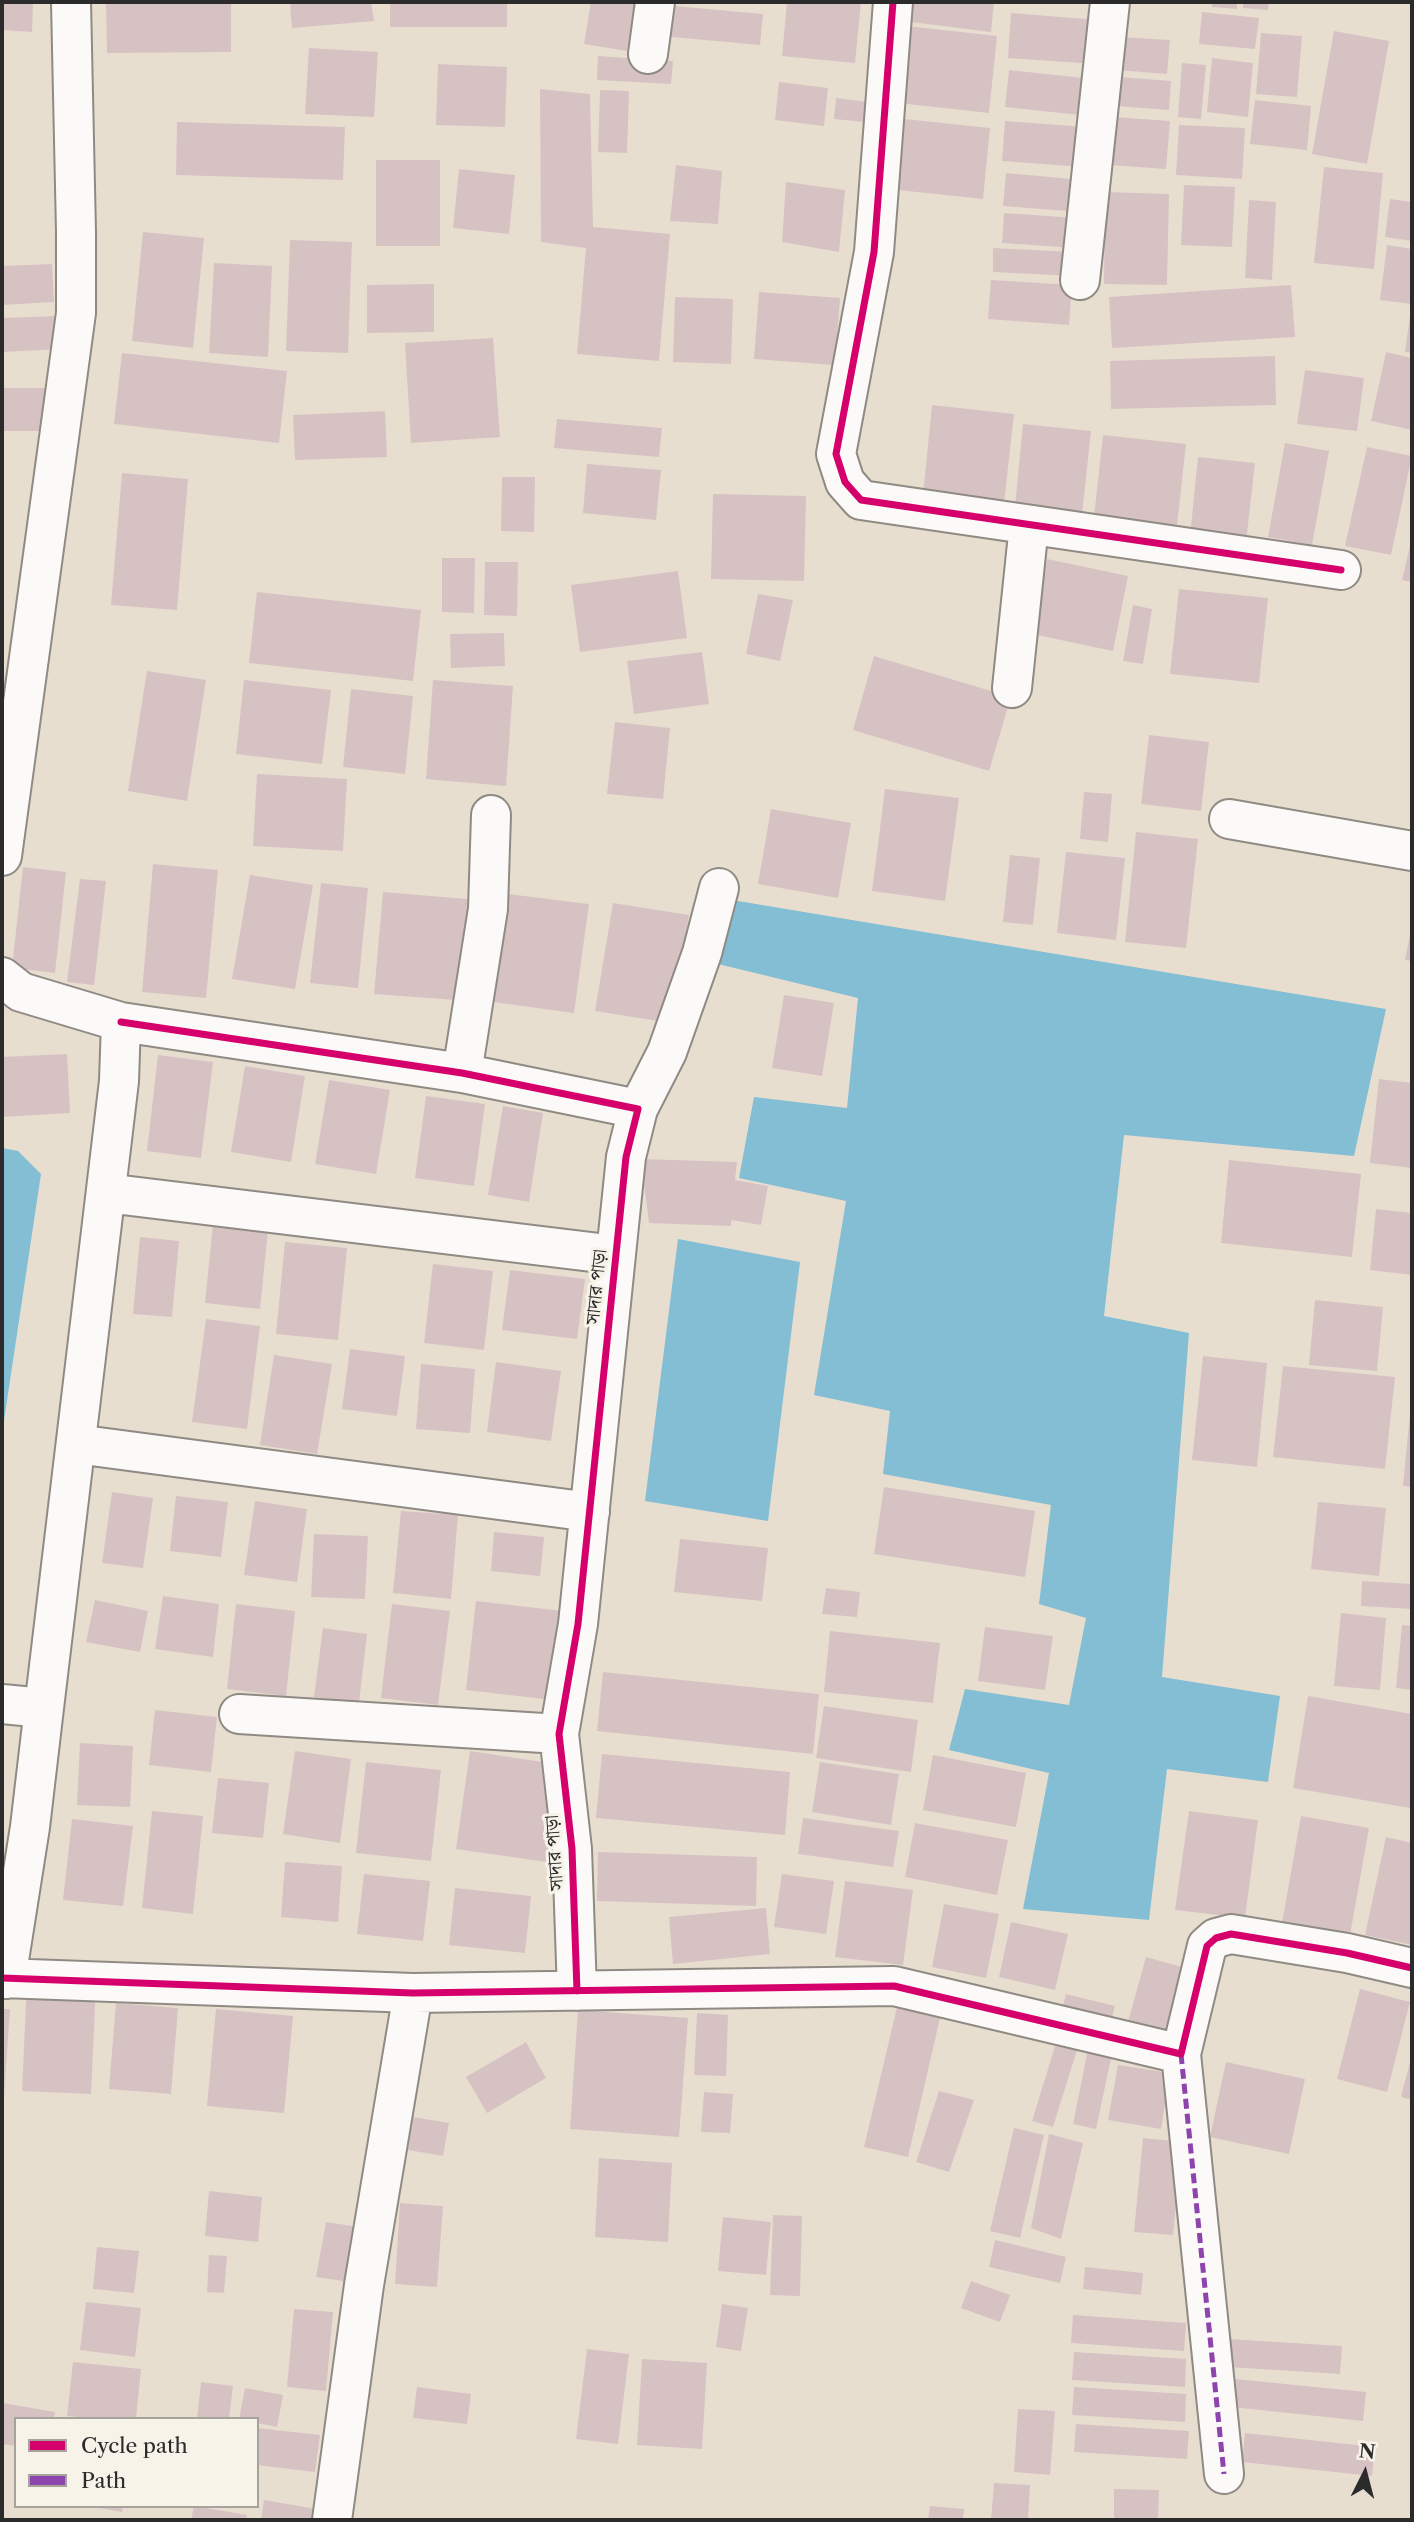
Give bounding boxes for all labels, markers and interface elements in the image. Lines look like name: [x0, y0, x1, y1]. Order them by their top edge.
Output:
street label: সাদার পাড়া: [582, 1248, 612, 1326]
street label: সাদার পাড়া: [541, 1814, 569, 1892]
legend: [14, 2417, 259, 2508]
text: Cycle path: [81, 2433, 188, 2458]
north arrow: [1330, 2438, 1400, 2508]
text: N: [1358, 2439, 1377, 2464]
text: Path: [81, 2468, 126, 2493]

